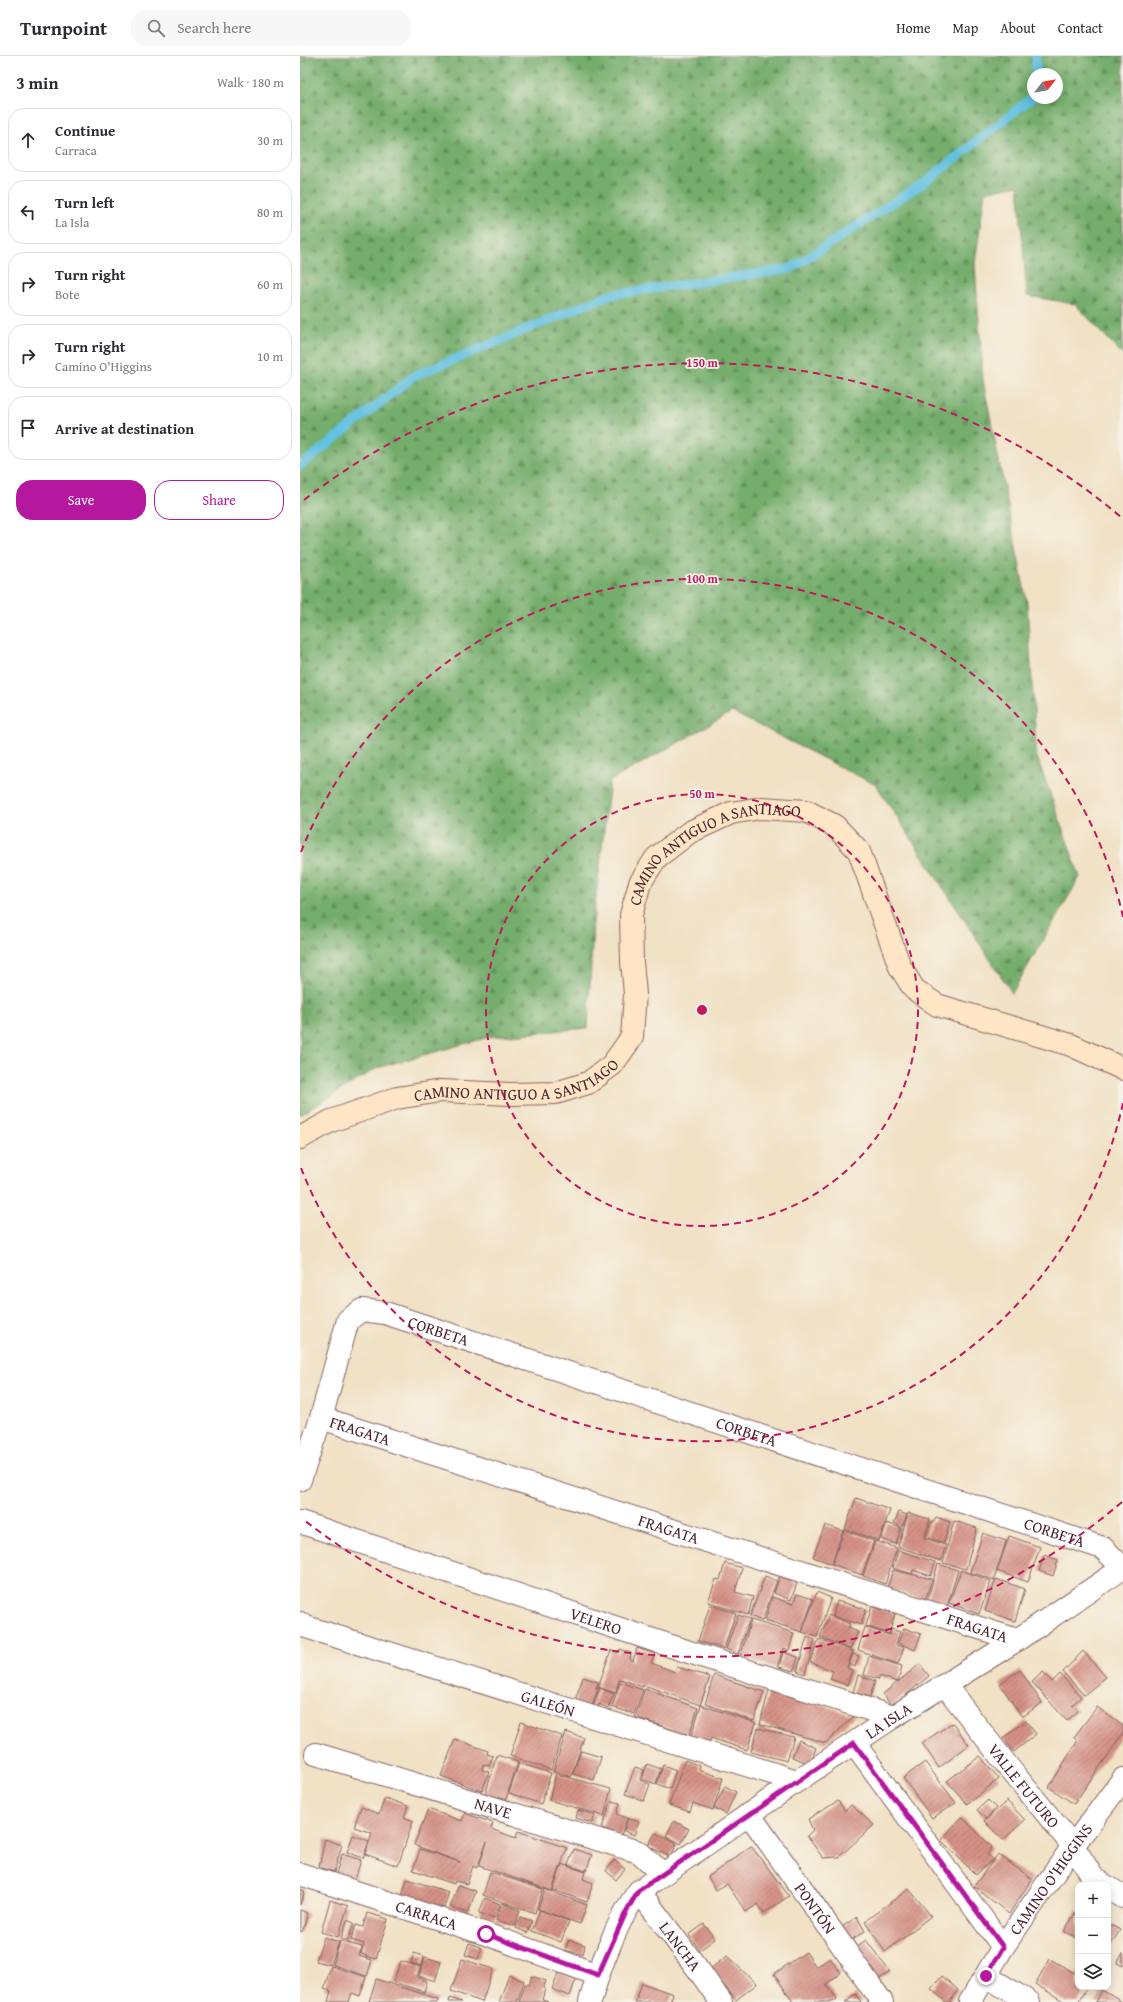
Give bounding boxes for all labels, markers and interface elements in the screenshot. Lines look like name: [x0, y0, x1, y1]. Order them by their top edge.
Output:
search box: [131, 10, 411, 46]
text: Turnpoint: [20, 14, 107, 42]
icon: search: [145, 17, 167, 39]
text: Search here: [177, 17, 251, 38]
text: Home: [896, 18, 931, 38]
text: Map: [953, 18, 978, 38]
text: About: [1000, 18, 1036, 38]
text: Contact: [1058, 18, 1103, 38]
north arrow: [1027, 68, 1063, 104]
text: 3 min: [16, 70, 58, 95]
text: Walk · 180 m: [217, 73, 284, 92]
text: Continue: [55, 120, 116, 141]
icon: ahead: [17, 129, 39, 151]
text: 30 m: [257, 131, 283, 150]
text: Carraca: [55, 141, 97, 160]
text: Turn left: [55, 192, 114, 213]
icon: left: [17, 201, 39, 223]
text: 80 m: [257, 203, 283, 222]
text: La Isla: [55, 213, 89, 232]
text: Turn right: [55, 264, 126, 285]
icon: right: [17, 273, 39, 295]
text: 60 m: [257, 275, 283, 294]
text: Bote: [55, 285, 80, 304]
text: Turn right: [55, 336, 126, 357]
icon: right: [17, 345, 39, 367]
text: 10 m: [257, 347, 283, 366]
text: 150 m: [686, 354, 719, 371]
text: Camino O'Higgins: [55, 357, 152, 376]
icon: arrive: [17, 417, 39, 439]
text: Arrive at destination: [55, 418, 194, 439]
button: Save: [16, 480, 146, 520]
button: Share: [154, 480, 284, 520]
text: 100 m: [686, 570, 719, 587]
text: 50 m: [689, 785, 715, 802]
street label: CAMINO ANTIGUO A SANTIAGO: [622, 796, 802, 908]
centre of rings: [695, 1003, 709, 1017]
street label: CAMINO ANTIGUO A SANTIAGO: [412, 1054, 625, 1107]
street label: CORBETA: [405, 1309, 472, 1352]
street label: FRAGATA: [327, 1410, 394, 1451]
street label: CORBETA: [713, 1410, 780, 1453]
street label: FRAGATA: [635, 1508, 702, 1550]
street label: CORBETA: [1021, 1511, 1088, 1553]
street label: VELERO: [567, 1601, 625, 1641]
street label: FRAGATA: [944, 1606, 1011, 1648]
street label: GALEÓN: [518, 1683, 579, 1723]
street label: LA ISLA: [860, 1696, 916, 1744]
street label: VALLE FUTURO: [982, 1738, 1066, 1833]
street label: NAVE: [472, 1791, 514, 1825]
street label: CAMINO O'HIGGINS: [1003, 1818, 1098, 1940]
street label: PONTÓN: [789, 1877, 842, 1939]
map controls: [1075, 1882, 1111, 1990]
button: +: [1075, 1882, 1111, 1918]
street label: CARRACA: [393, 1894, 461, 1936]
street label: LANCHA: [654, 1916, 707, 1976]
button: −: [1075, 1918, 1111, 1954]
route start: [477, 1925, 495, 1943]
button: layers: [1075, 1954, 1111, 1990]
route end: [977, 1967, 995, 1985]

